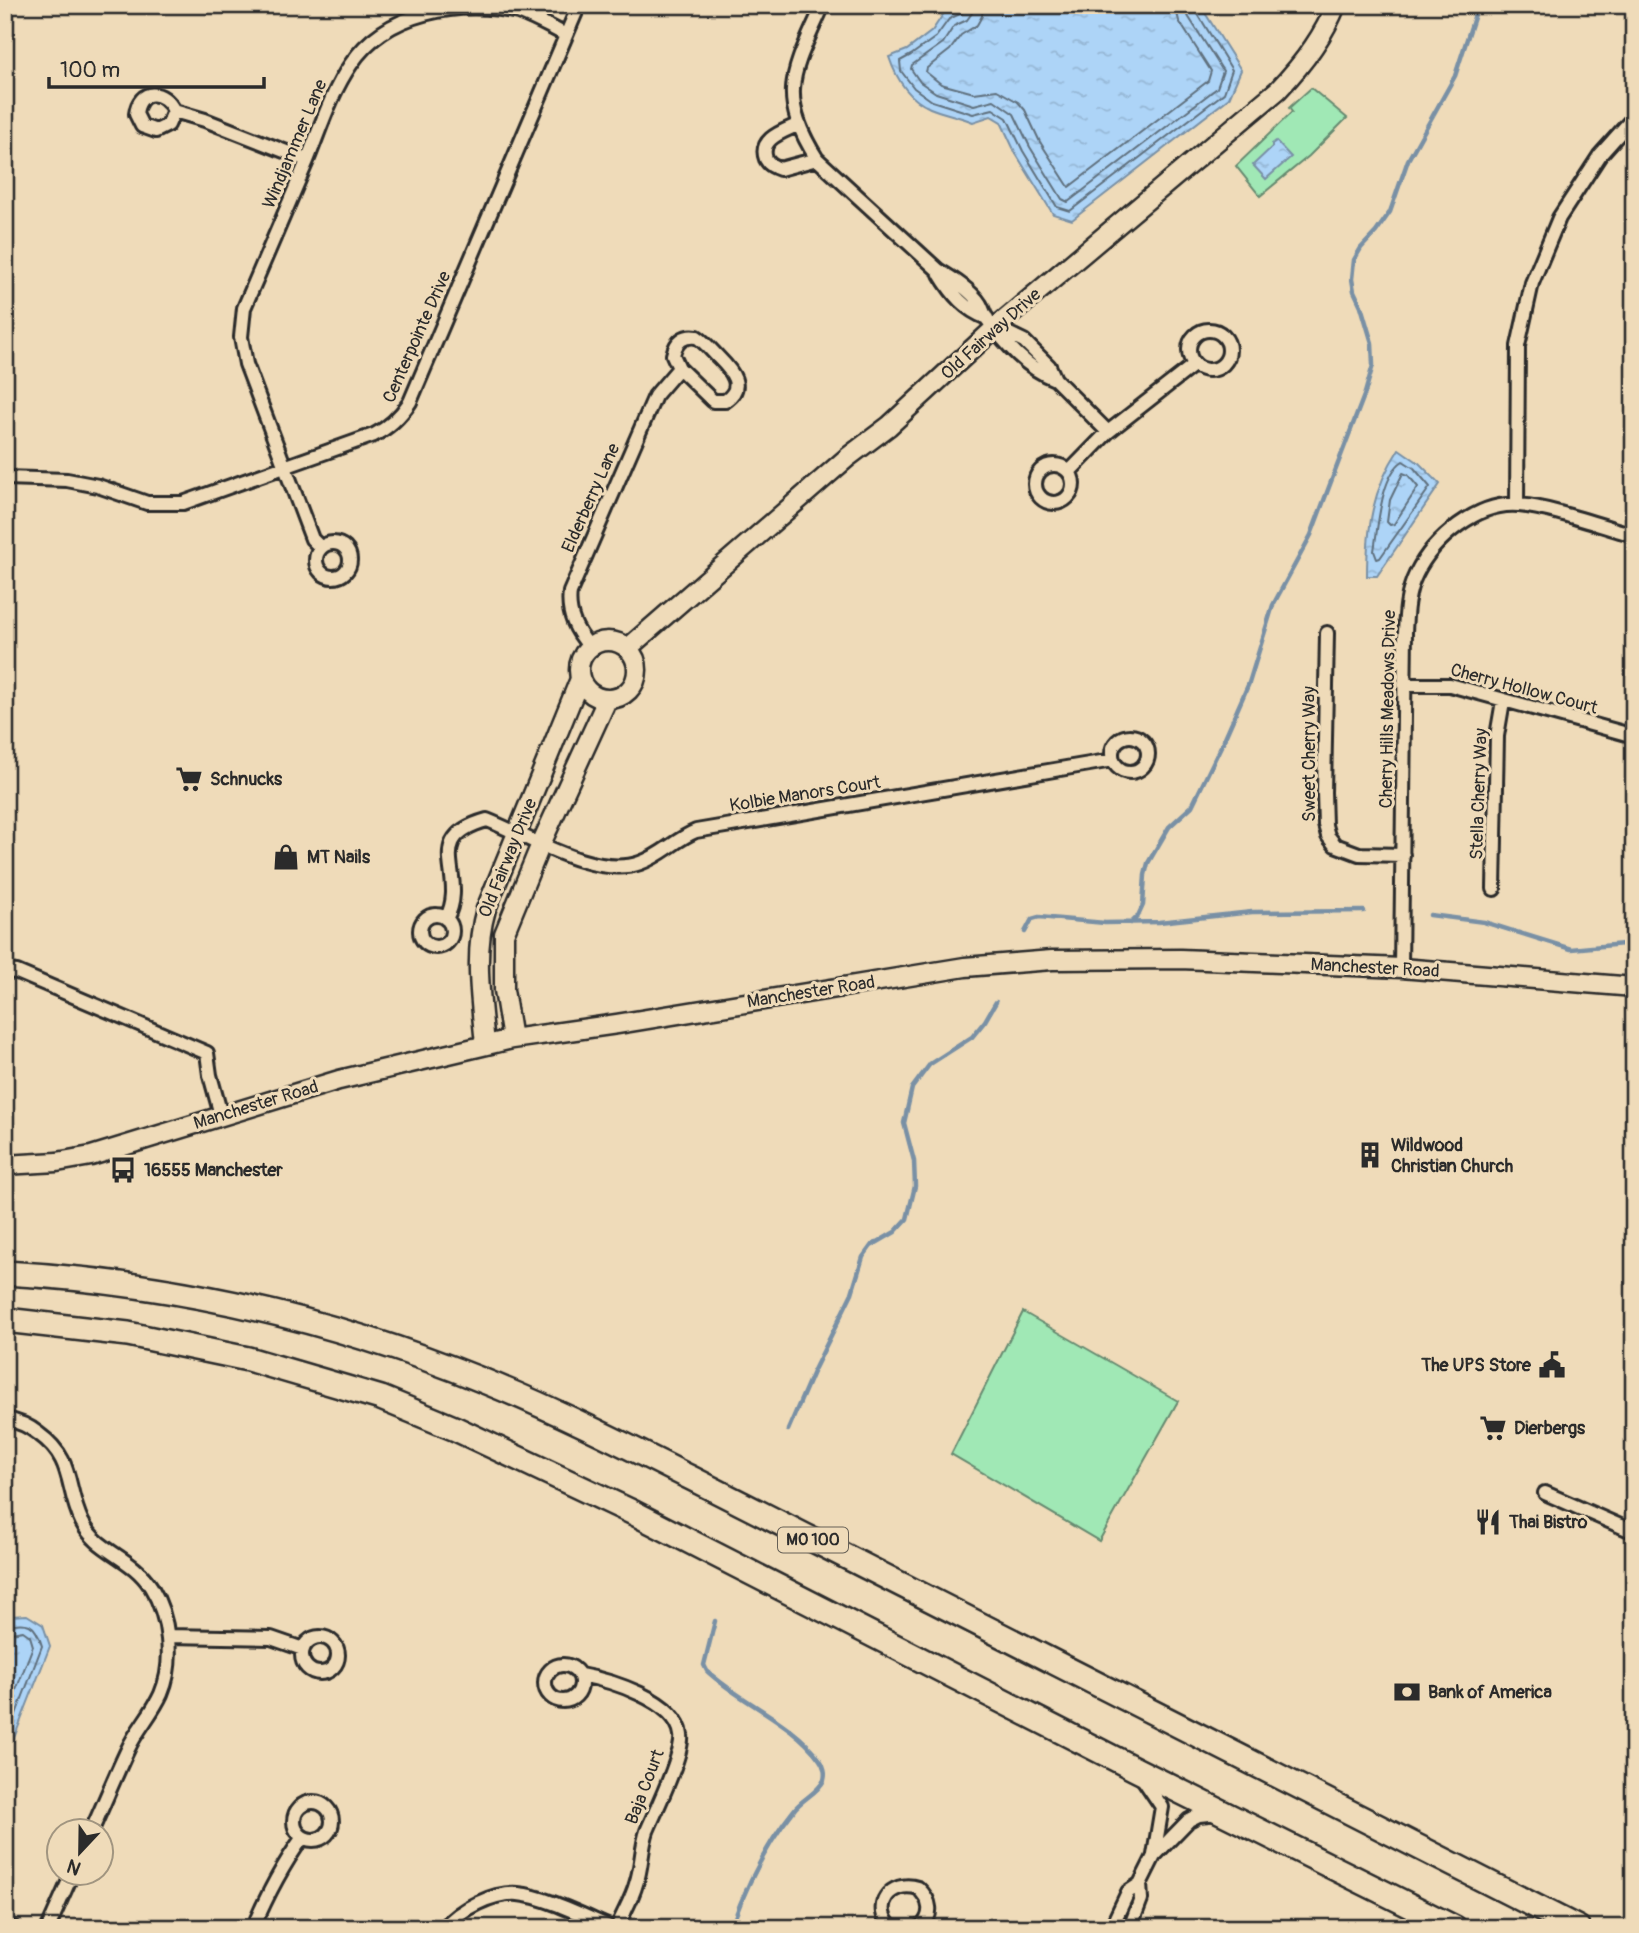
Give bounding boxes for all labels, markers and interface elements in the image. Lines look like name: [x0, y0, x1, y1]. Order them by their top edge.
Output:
scale bar: [49, 46, 264, 90]
text: 100 m: [60, 57, 120, 84]
street label: Windjammer Lane: [257, 76, 333, 212]
street label: Centerpointe Drive: [378, 267, 456, 406]
street label: Old Fairway Drive: [936, 283, 1046, 385]
street label: Elderberry Lane: [557, 440, 625, 556]
street label: Cherry Hills Meadows Drive: [1375, 609, 1401, 809]
street label: Cherry Hollow Court: [1448, 658, 1601, 720]
street label: Sweet Cherry Way: [1298, 686, 1321, 822]
street label: Stella Cherry Way: [1465, 727, 1493, 860]
supermarket icon: Schnucks: [174, 764, 204, 794]
place label: Schnucks: [210, 768, 283, 791]
street label: Kolbie Manors Court: [728, 771, 883, 817]
street label: Old Fairway Drive: [474, 795, 542, 921]
shop icon: MT Nails: [271, 842, 301, 872]
place label: MT Nails: [307, 846, 371, 869]
street label: Manchester Road: [1310, 953, 1440, 983]
street label: Manchester Road: [745, 971, 877, 1013]
street label: Manchester Road: [191, 1075, 321, 1135]
place label: Wildwood Christian Church: [1391, 1134, 1514, 1178]
building icon: Wildwood Christian Church: [1355, 1140, 1385, 1170]
bus stop icon: 16555 Manchester: [108, 1155, 138, 1185]
place label: 16555 Manchester: [144, 1159, 283, 1182]
public building icon: The UPS Store: [1537, 1350, 1567, 1380]
place label: The UPS Store: [1420, 1354, 1532, 1377]
supermarket icon: Dierbergs: [1478, 1413, 1508, 1443]
place label: Dierbergs: [1514, 1417, 1586, 1440]
restaurant icon: Thai Bistro: [1473, 1507, 1503, 1537]
place label: Thai Bistro: [1508, 1511, 1588, 1534]
road number: MO 100: [778, 1528, 848, 1552]
bank icon: Bank of America: [1392, 1677, 1422, 1707]
place label: Bank of America: [1428, 1681, 1552, 1704]
street label: Baja Court: [620, 1746, 670, 1828]
north arrow: [46, 1818, 116, 1888]
text: N: [63, 1853, 84, 1880]

